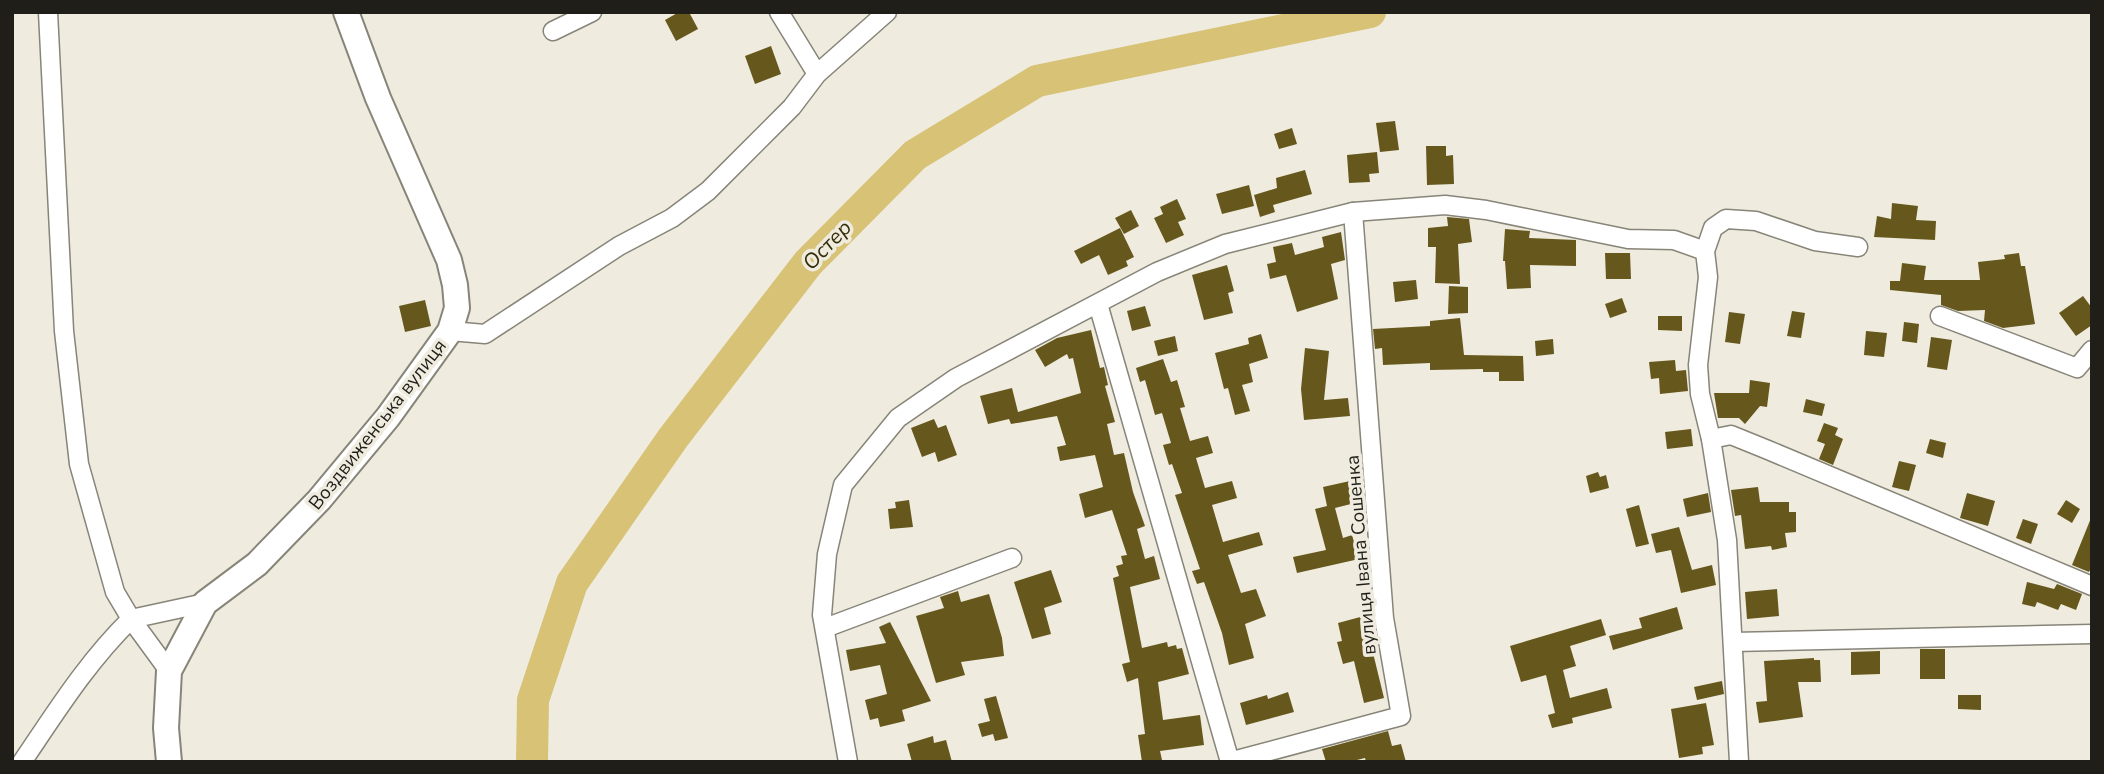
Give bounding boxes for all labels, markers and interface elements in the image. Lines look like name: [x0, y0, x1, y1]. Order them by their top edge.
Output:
water label: Остер: [796, 214, 858, 276]
street label: Воздвиженська вулиця: [303, 334, 453, 515]
street label: вулиця Івана Сошенка: [1339, 454, 1383, 656]

